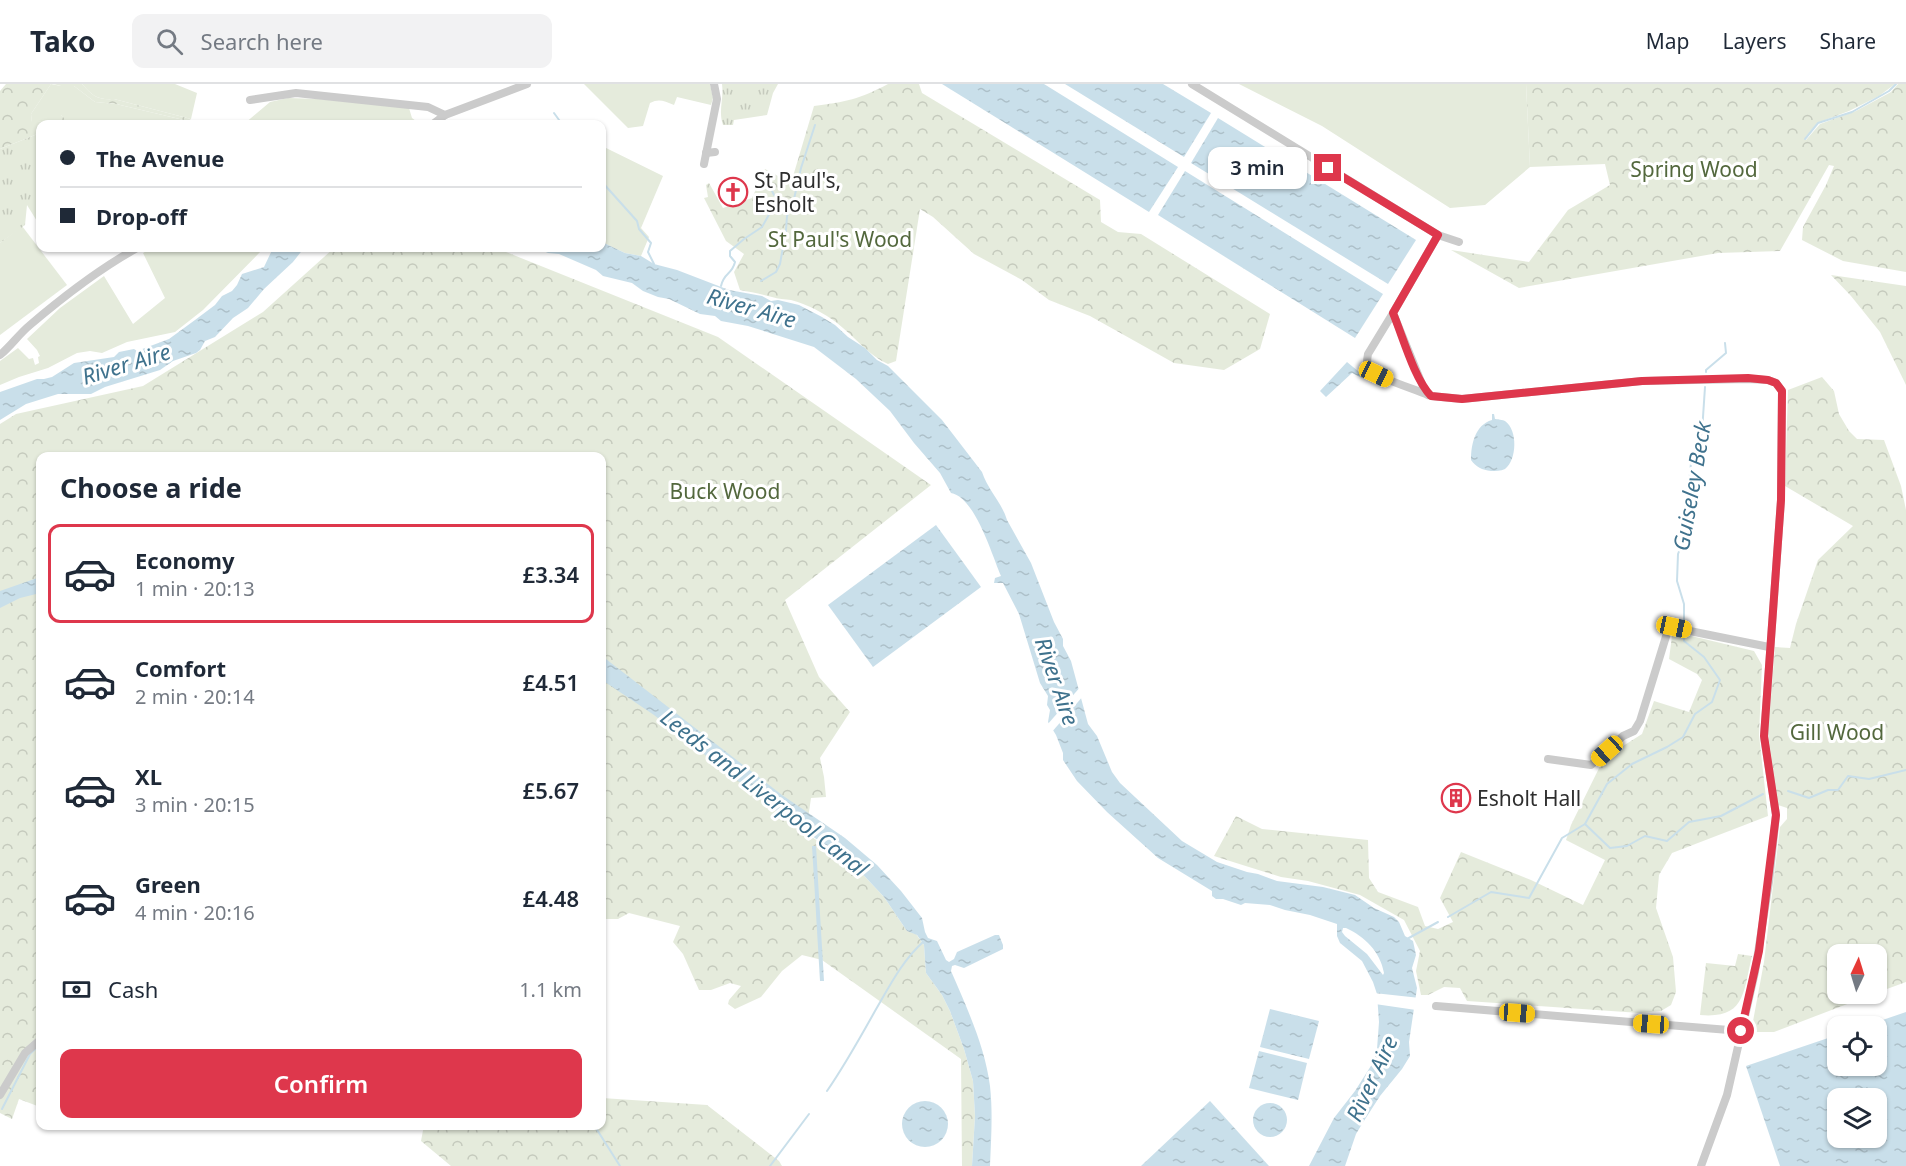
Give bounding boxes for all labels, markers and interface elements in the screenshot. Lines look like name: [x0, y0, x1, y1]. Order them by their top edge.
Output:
search box: [132, 14, 552, 68]
text: Tako: [30, 22, 96, 60]
icon: search: [153, 25, 186, 58]
text: Search here: [201, 26, 323, 56]
text: Map: [1646, 27, 1690, 55]
text: Layers: [1723, 27, 1787, 55]
text: Share: [1820, 27, 1876, 55]
text: The Avenue: [96, 143, 225, 173]
callout: 3 min: [1208, 147, 1307, 189]
text: 3 min: [1230, 154, 1285, 181]
route end: [1314, 154, 1341, 181]
park label: Spring Wood: [1630, 155, 1758, 183]
place label: St Paul's, Esholt: [754, 166, 841, 218]
church icon: St Paul's, Esholt: [717, 176, 749, 208]
text: Drop-off: [96, 201, 187, 231]
park label: St Paul's Wood: [768, 225, 912, 253]
water label: River Aire: [704, 280, 800, 334]
water label: River Aire: [78, 335, 174, 391]
car: [1356, 358, 1396, 390]
water label: Guiseley Beck: [1665, 418, 1717, 553]
text: Choose a ride: [60, 469, 242, 506]
park label: Buck Wood: [670, 477, 780, 505]
text: Economy: [135, 545, 234, 575]
icon: car: [63, 547, 117, 601]
text: £3.34: [523, 559, 579, 589]
text: 1 min · 20:13: [135, 575, 255, 602]
car: [1655, 614, 1693, 640]
water label: River Aire: [1029, 633, 1087, 729]
text: Comfort: [135, 653, 226, 683]
icon: car: [63, 655, 117, 709]
text: £4.51: [523, 667, 579, 697]
text: 2 min · 20:14: [135, 683, 255, 710]
water label: Leeds and Liverpool Canal: [655, 702, 876, 883]
park label: Gill Wood: [1790, 718, 1884, 746]
car: [1588, 732, 1626, 770]
text: XL: [135, 761, 162, 791]
icon: car: [63, 763, 117, 817]
text: £5.67: [523, 775, 579, 805]
building icon: Esholt Hall: [1440, 782, 1472, 814]
place label: Esholt Hall: [1477, 784, 1581, 812]
text: 3 min · 20:15: [135, 791, 255, 818]
text: Green: [135, 869, 201, 899]
icon: car: [63, 871, 117, 925]
text: £4.48: [523, 883, 579, 913]
text: 4 min · 20:16: [135, 899, 255, 926]
north arrow: [1827, 944, 1887, 1004]
map controls: [1827, 944, 1887, 1148]
icon: cash: [60, 973, 93, 1006]
text: Cash: [108, 974, 158, 1004]
text: 1.1 km: [519, 976, 582, 1003]
car: [1498, 1003, 1536, 1023]
car: [1632, 1014, 1670, 1034]
button: locate: [1827, 1016, 1887, 1076]
route start: [1727, 1017, 1754, 1044]
water label: River Aire: [1338, 1030, 1404, 1126]
button: Confirm: [60, 1049, 582, 1118]
button: layers: [1827, 1088, 1887, 1148]

